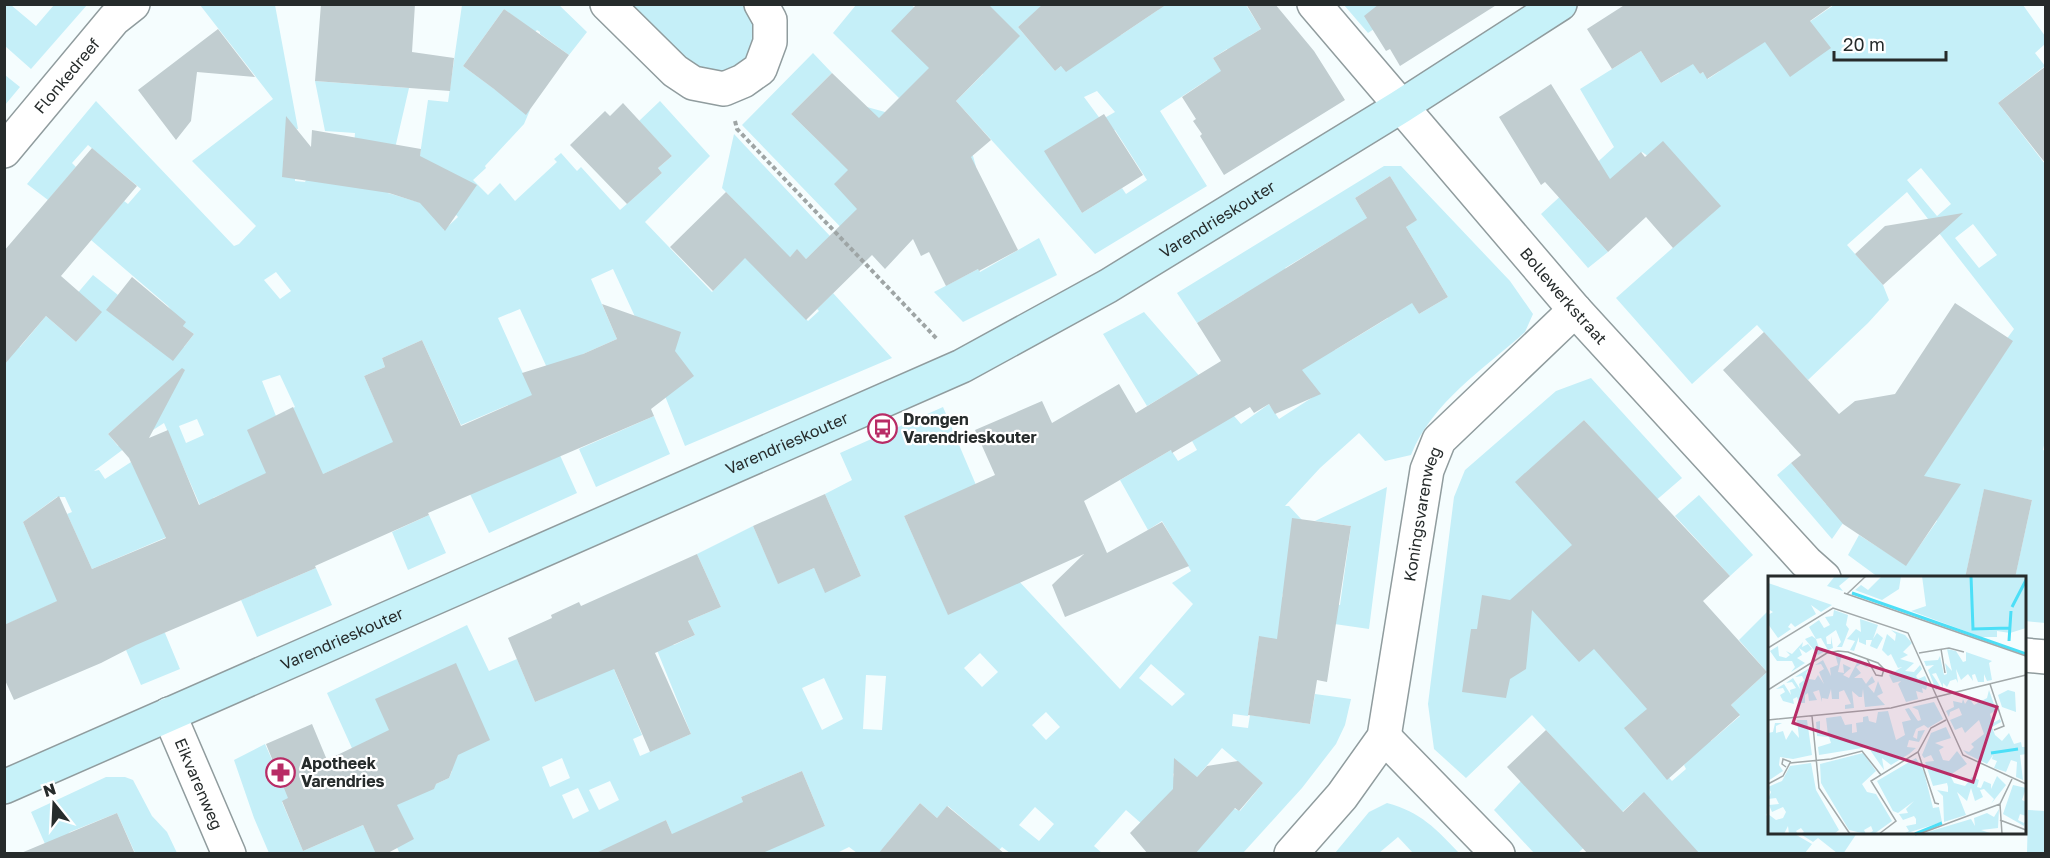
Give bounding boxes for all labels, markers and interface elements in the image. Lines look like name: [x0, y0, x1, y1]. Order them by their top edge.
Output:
scale bar: [1834, 24, 1946, 62]
text: 20 m: [1843, 33, 1885, 55]
street label: Flonkedreef: [30, 34, 104, 118]
street label: Varendrieskouter: [1156, 176, 1279, 262]
street label: Bollewerkstraat: [1516, 243, 1611, 348]
street label: Varendrieskouter: [722, 407, 851, 479]
place label: Drongen Varendrieskouter: [903, 409, 1037, 447]
bus stop icon: Drongen Varendrieskouter: [866, 412, 898, 444]
street label: Koningsvarenweg: [1399, 444, 1445, 583]
inset map: [1768, 576, 2026, 834]
street label: Varendrieskouter: [277, 603, 406, 674]
street label: Eikvarenweg: [170, 735, 227, 833]
place label: Apotheek Varendries: [301, 753, 385, 791]
pharmacy icon: Apotheek Varendries: [264, 756, 296, 788]
north arrow: [24, 774, 84, 834]
text: N: [40, 778, 58, 801]

